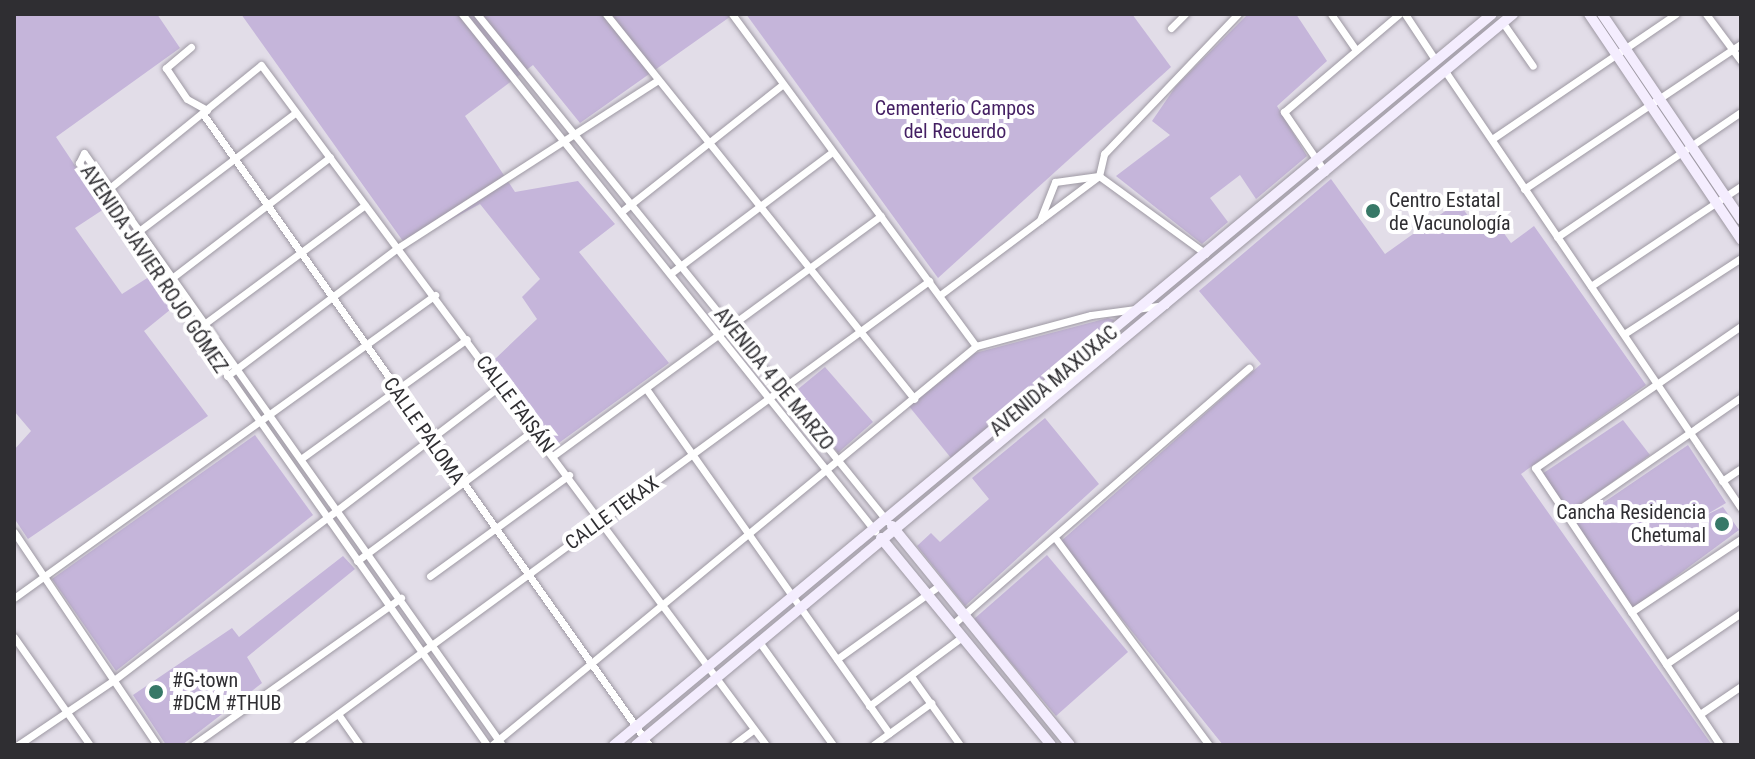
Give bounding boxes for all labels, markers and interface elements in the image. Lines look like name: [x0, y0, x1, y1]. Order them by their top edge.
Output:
park label: Cementerio Campos del Recuerdo: [875, 97, 1035, 144]
street label: AVENIDA JAVIER ROJO GÓMEZ: [75, 160, 233, 378]
place label: Centro Estatal de Vacunología: [1389, 188, 1511, 235]
marker: Centro Estatal de Vacunología: [1364, 202, 1382, 220]
street label: AVENIDA 4 DE MARZO: [709, 303, 839, 455]
street label: AVENIDA MAXUXAC: [985, 321, 1123, 441]
street label: CALLE FAISÁN: [471, 351, 559, 457]
street label: CALLE PALOMA: [378, 373, 470, 489]
street label: CALLE TEKAX: [560, 471, 664, 555]
place label: Cancha Residencia Chetumal: [1556, 500, 1706, 547]
marker: Cancha Residencia Chetumal: [1713, 515, 1731, 533]
place label: #G-town #DCM #THUB: [172, 668, 281, 715]
marker: #G-town #DCM #THUB: [147, 683, 165, 701]

